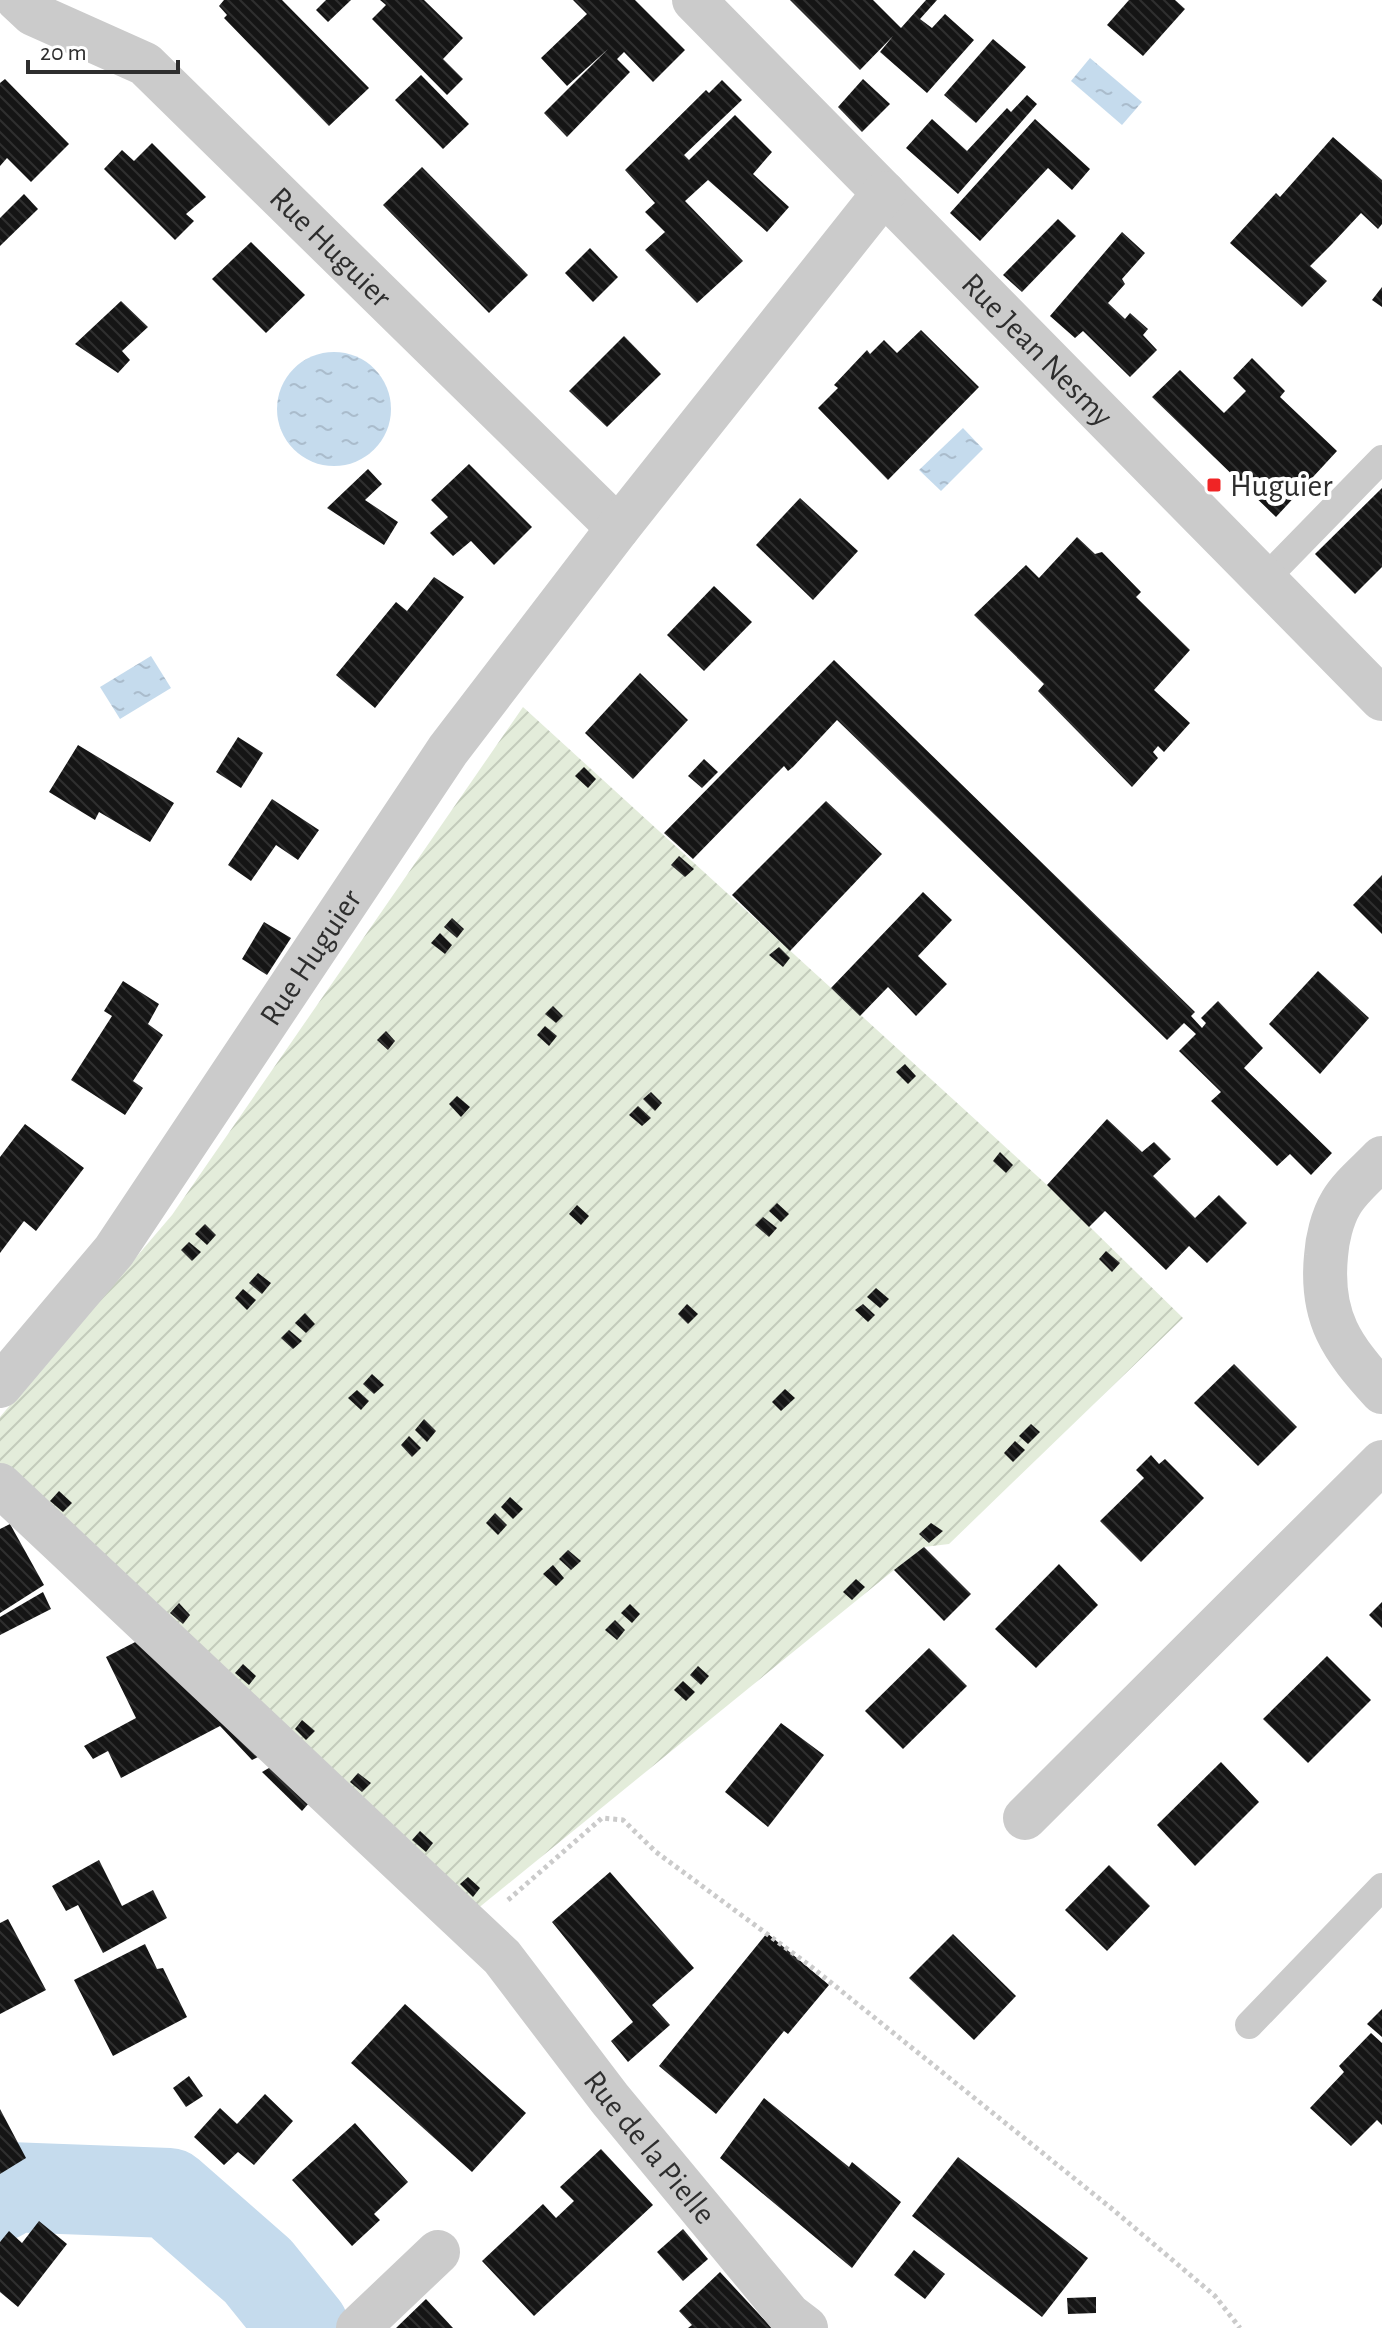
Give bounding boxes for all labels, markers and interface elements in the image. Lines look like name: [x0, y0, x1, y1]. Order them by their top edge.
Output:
scale bar: [28, 24, 178, 74]
text: 20 m: [40, 41, 87, 65]
street label: Rue Huguier: [264, 181, 398, 314]
street label: Rue Jean Nesmy: [955, 267, 1119, 433]
place label: Huguier: [1230, 470, 1333, 502]
marker: Huguier: [1205, 476, 1223, 494]
street label: Rue Huguier: [254, 883, 368, 1031]
street label: Rue de la Pielle: [577, 2065, 721, 2230]

